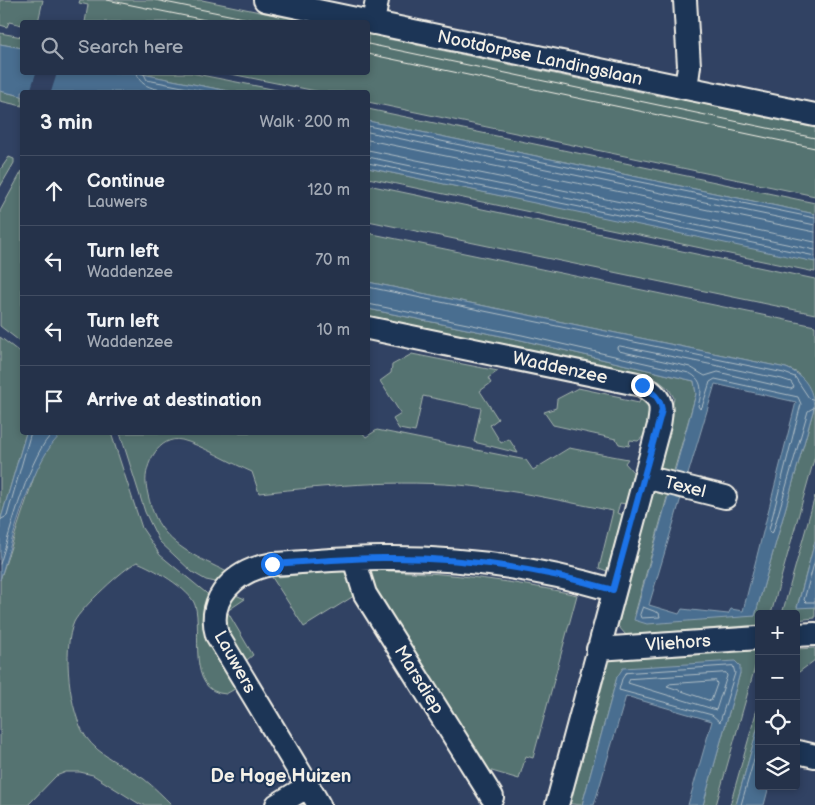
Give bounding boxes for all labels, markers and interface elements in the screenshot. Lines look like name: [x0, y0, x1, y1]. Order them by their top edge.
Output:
search box: [20, 20, 370, 75]
street label: Nootdorpse Landingslaan: [435, 26, 645, 90]
icon: search: [38, 34, 66, 62]
text: Search here: [78, 36, 183, 59]
text: 3 min: [40, 110, 93, 135]
text: Walk · 200 m: [260, 113, 350, 132]
text: Continue: [87, 170, 165, 193]
icon: ahead: [40, 177, 68, 205]
text: 120 m: [307, 181, 350, 200]
text: Lauwers: [87, 193, 148, 212]
text: Turn left: [87, 240, 159, 263]
icon: left: [40, 247, 68, 275]
text: 70 m: [315, 251, 350, 270]
text: Waddenzee: [87, 263, 173, 282]
text: Turn left: [87, 310, 159, 333]
icon: left: [40, 317, 68, 345]
text: 10 m: [317, 321, 350, 340]
text: Waddenzee: [87, 333, 173, 352]
street label: Waddenzee: [511, 348, 610, 388]
route end: [631, 374, 654, 397]
icon: arrive: [40, 387, 68, 415]
text: Arrive at destination: [87, 389, 262, 412]
street label: Texel: [662, 472, 708, 502]
route start: [261, 553, 284, 576]
map controls: [755, 610, 800, 790]
button: +: [755, 610, 800, 655]
street label: Lauwers: [209, 627, 261, 697]
street label: Vliehors: [645, 630, 712, 656]
street label: Marsdiep: [390, 642, 448, 718]
button: −: [755, 655, 800, 700]
button: locate: [755, 700, 800, 745]
button: layers: [755, 745, 800, 790]
district label: De Hoge Huizen: [211, 765, 351, 788]

